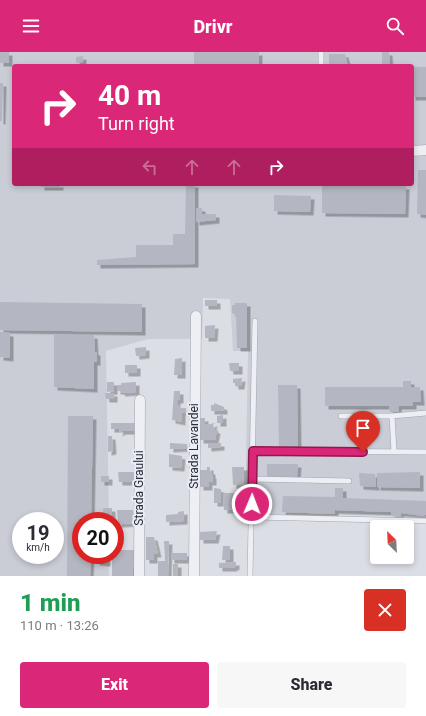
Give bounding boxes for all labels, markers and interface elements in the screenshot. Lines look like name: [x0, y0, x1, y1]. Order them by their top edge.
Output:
icon: menu: [20, 15, 42, 37]
icon: search: [384, 15, 406, 37]
text: Drivr: [193, 16, 233, 37]
text: 40 m: [98, 79, 161, 112]
icon: right: [32, 80, 84, 132]
text: Turn right: [98, 113, 175, 134]
icon: left: [139, 156, 161, 178]
icon: ahead: [181, 156, 203, 178]
icon: ahead: [223, 156, 245, 178]
icon: right: [265, 156, 287, 178]
street label: Strada Lavandei: [187, 403, 201, 489]
pin: [346, 411, 380, 452]
icon: arrive: [352, 417, 374, 439]
street label: Strada Graului: [132, 450, 146, 526]
position arrow: [231, 483, 273, 525]
speed limit sign: 20: [72, 512, 124, 564]
north arrow: [370, 520, 414, 564]
map controls: [370, 520, 414, 564]
text: 19: [27, 521, 49, 545]
text: km/h: [26, 542, 50, 553]
text: 1 min: [20, 589, 81, 617]
button: close: [364, 589, 406, 631]
text: 110 m · 13:26: [20, 618, 99, 633]
button: Exit: [20, 662, 209, 708]
button: Share: [217, 662, 406, 708]

